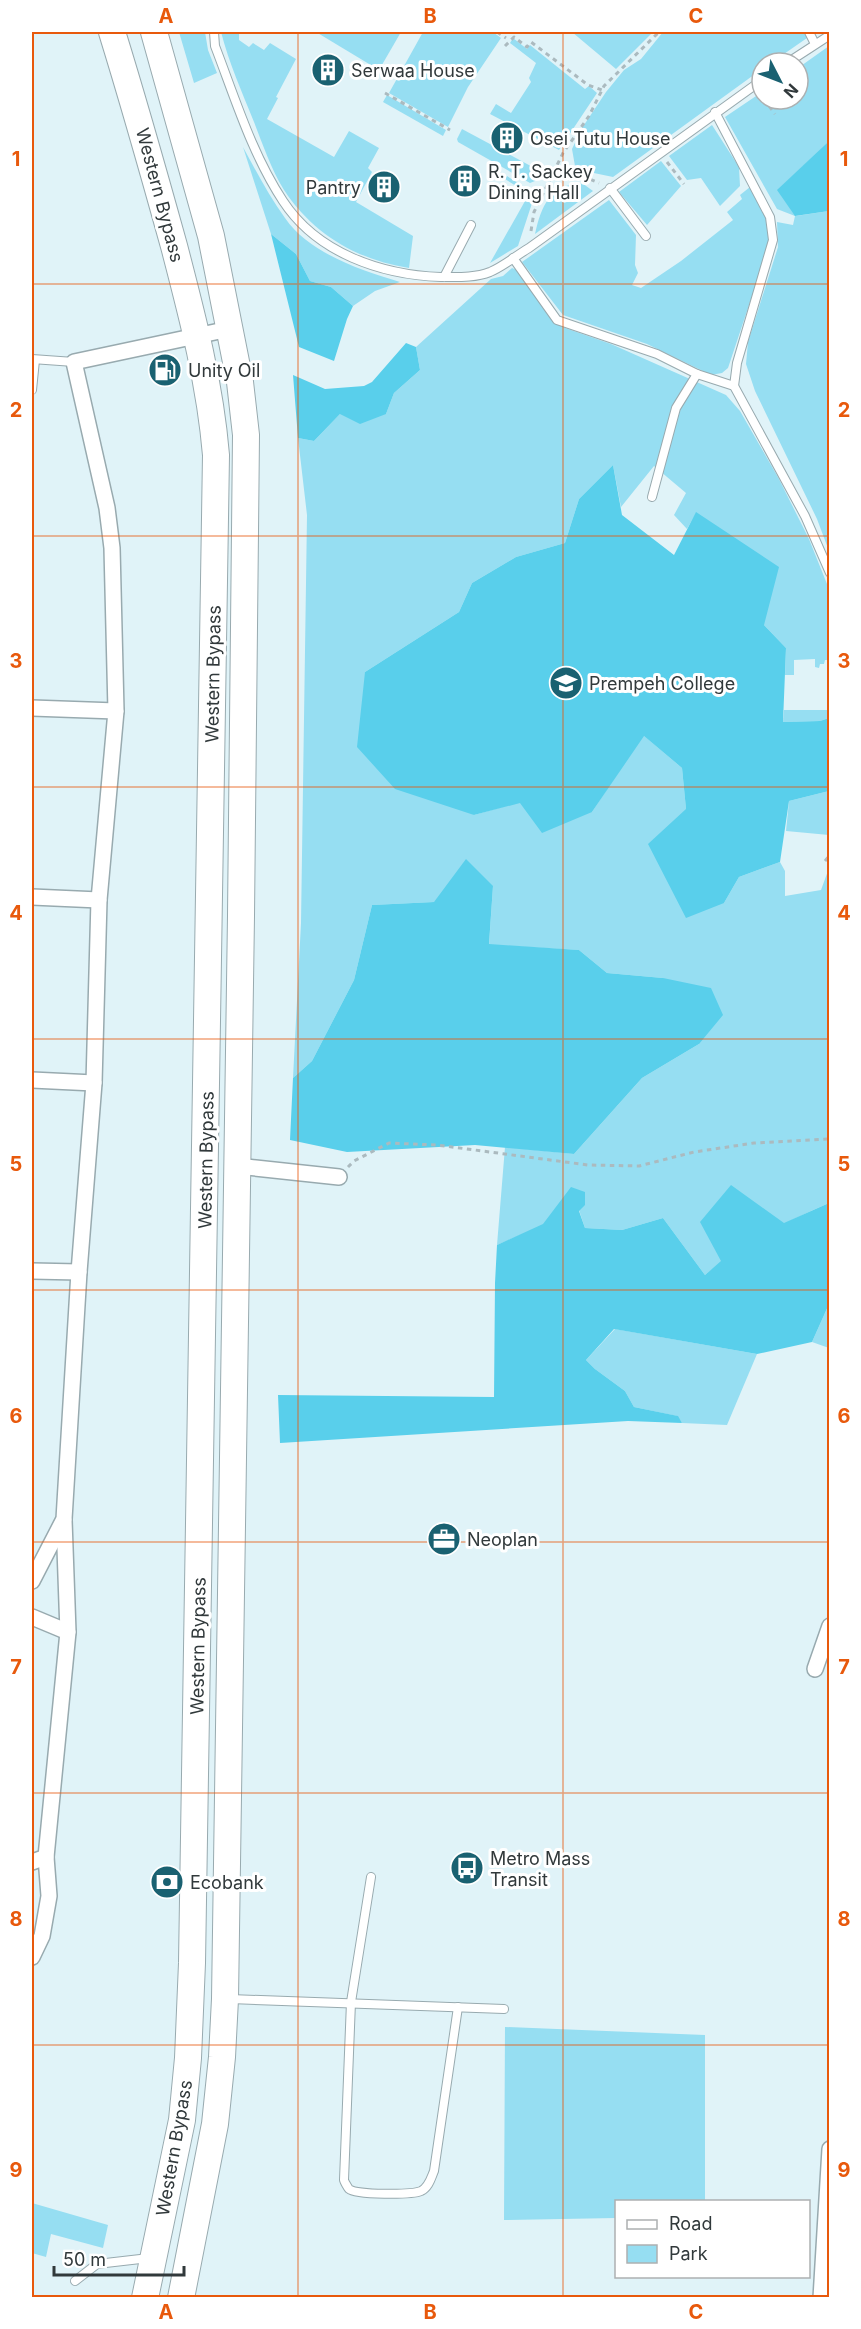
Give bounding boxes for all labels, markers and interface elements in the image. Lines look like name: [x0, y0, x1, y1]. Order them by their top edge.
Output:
text: A: [159, 4, 174, 28]
text: B: [423, 4, 437, 28]
text: C: [689, 4, 703, 28]
north arrow: [750, 51, 810, 111]
building icon: Serwaa House: [310, 52, 346, 88]
place label: Serwaa House: [351, 60, 475, 81]
text: N: [780, 80, 803, 102]
building icon: Osei Tutu House: [489, 120, 525, 156]
street label: Western Bypass: [132, 126, 188, 264]
place label: Osei Tutu House: [530, 128, 671, 149]
text: 1: [12, 147, 20, 171]
text: 1: [840, 147, 848, 171]
place label: R. T. Sackey Dining Hall: [488, 161, 593, 203]
building icon: R. T. Sackey Dining Hall: [447, 163, 483, 199]
building icon: Pantry: [366, 169, 402, 205]
place label: Pantry: [306, 177, 361, 198]
fuel station icon: Unity Oil: [147, 352, 183, 388]
place label: Unity Oil: [188, 360, 260, 381]
text: 2: [10, 398, 22, 422]
text: 2: [838, 398, 850, 422]
street label: Western Bypass: [201, 605, 225, 743]
text: 3: [10, 649, 22, 673]
text: 3: [838, 649, 850, 673]
school or university icon: Prempeh College: [548, 665, 584, 701]
place label: Prempeh College: [589, 673, 735, 694]
text: 4: [9, 901, 23, 925]
text: 4: [837, 901, 851, 925]
street label: Western Bypass: [194, 1091, 218, 1229]
text: 5: [10, 1152, 22, 1176]
text: 5: [838, 1152, 850, 1176]
text: 6: [10, 1404, 23, 1428]
text: 6: [838, 1404, 851, 1428]
office icon: Neoplan: [426, 1521, 462, 1557]
place label: Neoplan: [467, 1529, 538, 1550]
street label: Western Bypass: [186, 1577, 210, 1715]
text: 7: [10, 1655, 22, 1679]
text: 7: [838, 1655, 850, 1679]
place label: Metro Mass Transit: [490, 1848, 590, 1890]
bus stop icon: Metro Mass Transit: [449, 1850, 485, 1886]
bank icon: Ecobank: [149, 1864, 185, 1900]
place label: Ecobank: [190, 1872, 264, 1893]
text: 8: [9, 1907, 23, 1931]
text: 8: [837, 1907, 851, 1931]
street label: Western Bypass: [152, 2078, 196, 2218]
text: 9: [10, 2158, 23, 2182]
text: 9: [838, 2158, 851, 2182]
legend: [615, 2200, 810, 2278]
text: Road: [669, 2213, 712, 2234]
scale bar: [54, 2239, 184, 2277]
text: Park: [669, 2243, 708, 2264]
text: 50 m: [63, 2249, 106, 2270]
text: A: [159, 2300, 174, 2324]
text: B: [423, 2300, 437, 2324]
text: C: [689, 2300, 703, 2324]

